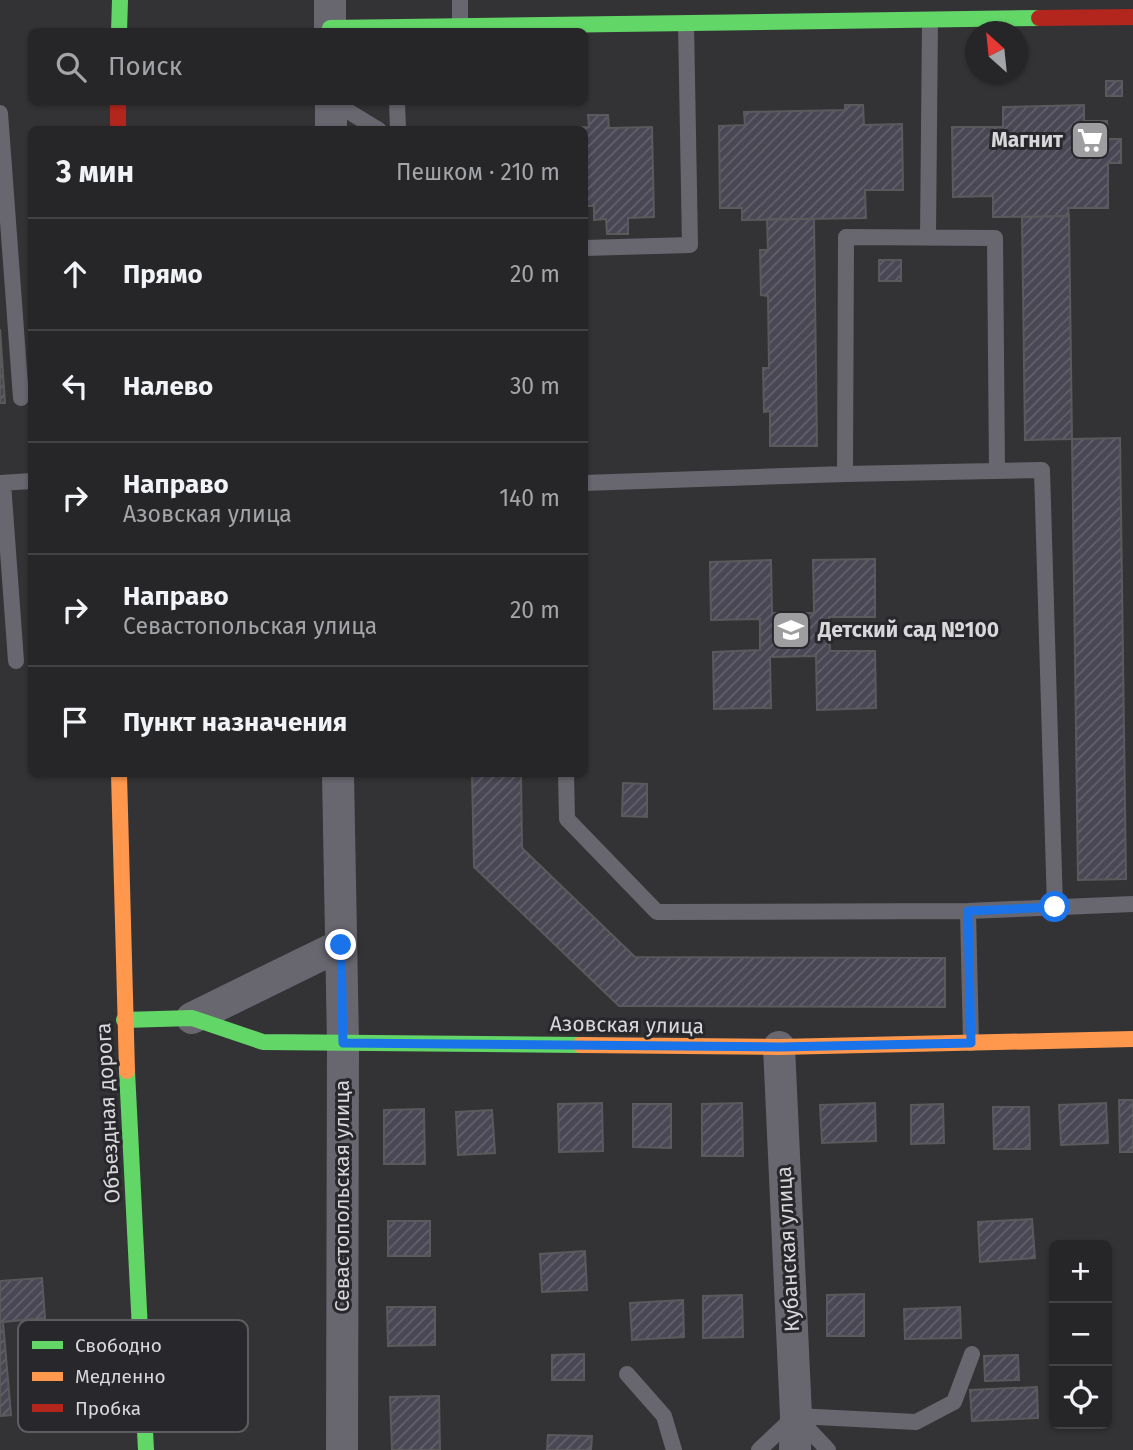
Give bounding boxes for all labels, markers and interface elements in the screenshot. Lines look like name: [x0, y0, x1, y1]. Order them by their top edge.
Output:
north arrow: [965, 21, 1028, 84]
search box: [28, 28, 588, 105]
icon: search: [52, 48, 90, 86]
text: Поиск: [108, 51, 182, 82]
supermarket icon: Магнит: [1069, 119, 1111, 161]
place label: Магнит: [991, 127, 1064, 153]
text: 3 мин: [56, 154, 134, 190]
text: Пешком · 210 m: [396, 158, 560, 186]
icon: ahead: [56, 255, 94, 293]
text: Прямо: [123, 259, 203, 290]
text: 20 m: [510, 260, 560, 288]
icon: left: [56, 367, 94, 405]
text: Налево: [123, 371, 213, 402]
text: 30 m: [510, 372, 560, 400]
text: Направо: [123, 469, 229, 500]
icon: right: [56, 479, 94, 517]
text: 140 m: [499, 484, 560, 512]
text: Азовская улица: [123, 500, 292, 528]
text: Направо: [123, 581, 229, 612]
icon: right: [56, 591, 94, 629]
text: 20 m: [510, 596, 560, 624]
school or university icon: Детский сад №100: [770, 609, 812, 651]
text: Севастопольская улица: [123, 612, 377, 640]
place label: Детский сад №100: [817, 617, 999, 643]
icon: arrive: [56, 703, 94, 741]
text: Пункт назначения: [123, 707, 347, 738]
route start: [1039, 891, 1070, 922]
route end: [325, 929, 356, 960]
street label: Азовская улица: [550, 1011, 704, 1039]
street label: Объездная дорога: [90, 1022, 126, 1204]
street label: Севастопольская улица: [329, 1080, 355, 1312]
street label: Кубанская улица: [771, 1165, 805, 1333]
map controls: [1049, 1240, 1112, 1429]
button: +: [1049, 1240, 1112, 1303]
button: −: [1049, 1303, 1112, 1366]
legend: [18, 1320, 248, 1432]
text: Свободно: [75, 1334, 162, 1357]
text: Медленно: [75, 1365, 166, 1388]
button: locate: [1049, 1366, 1112, 1429]
text: Пробка: [75, 1397, 141, 1420]

